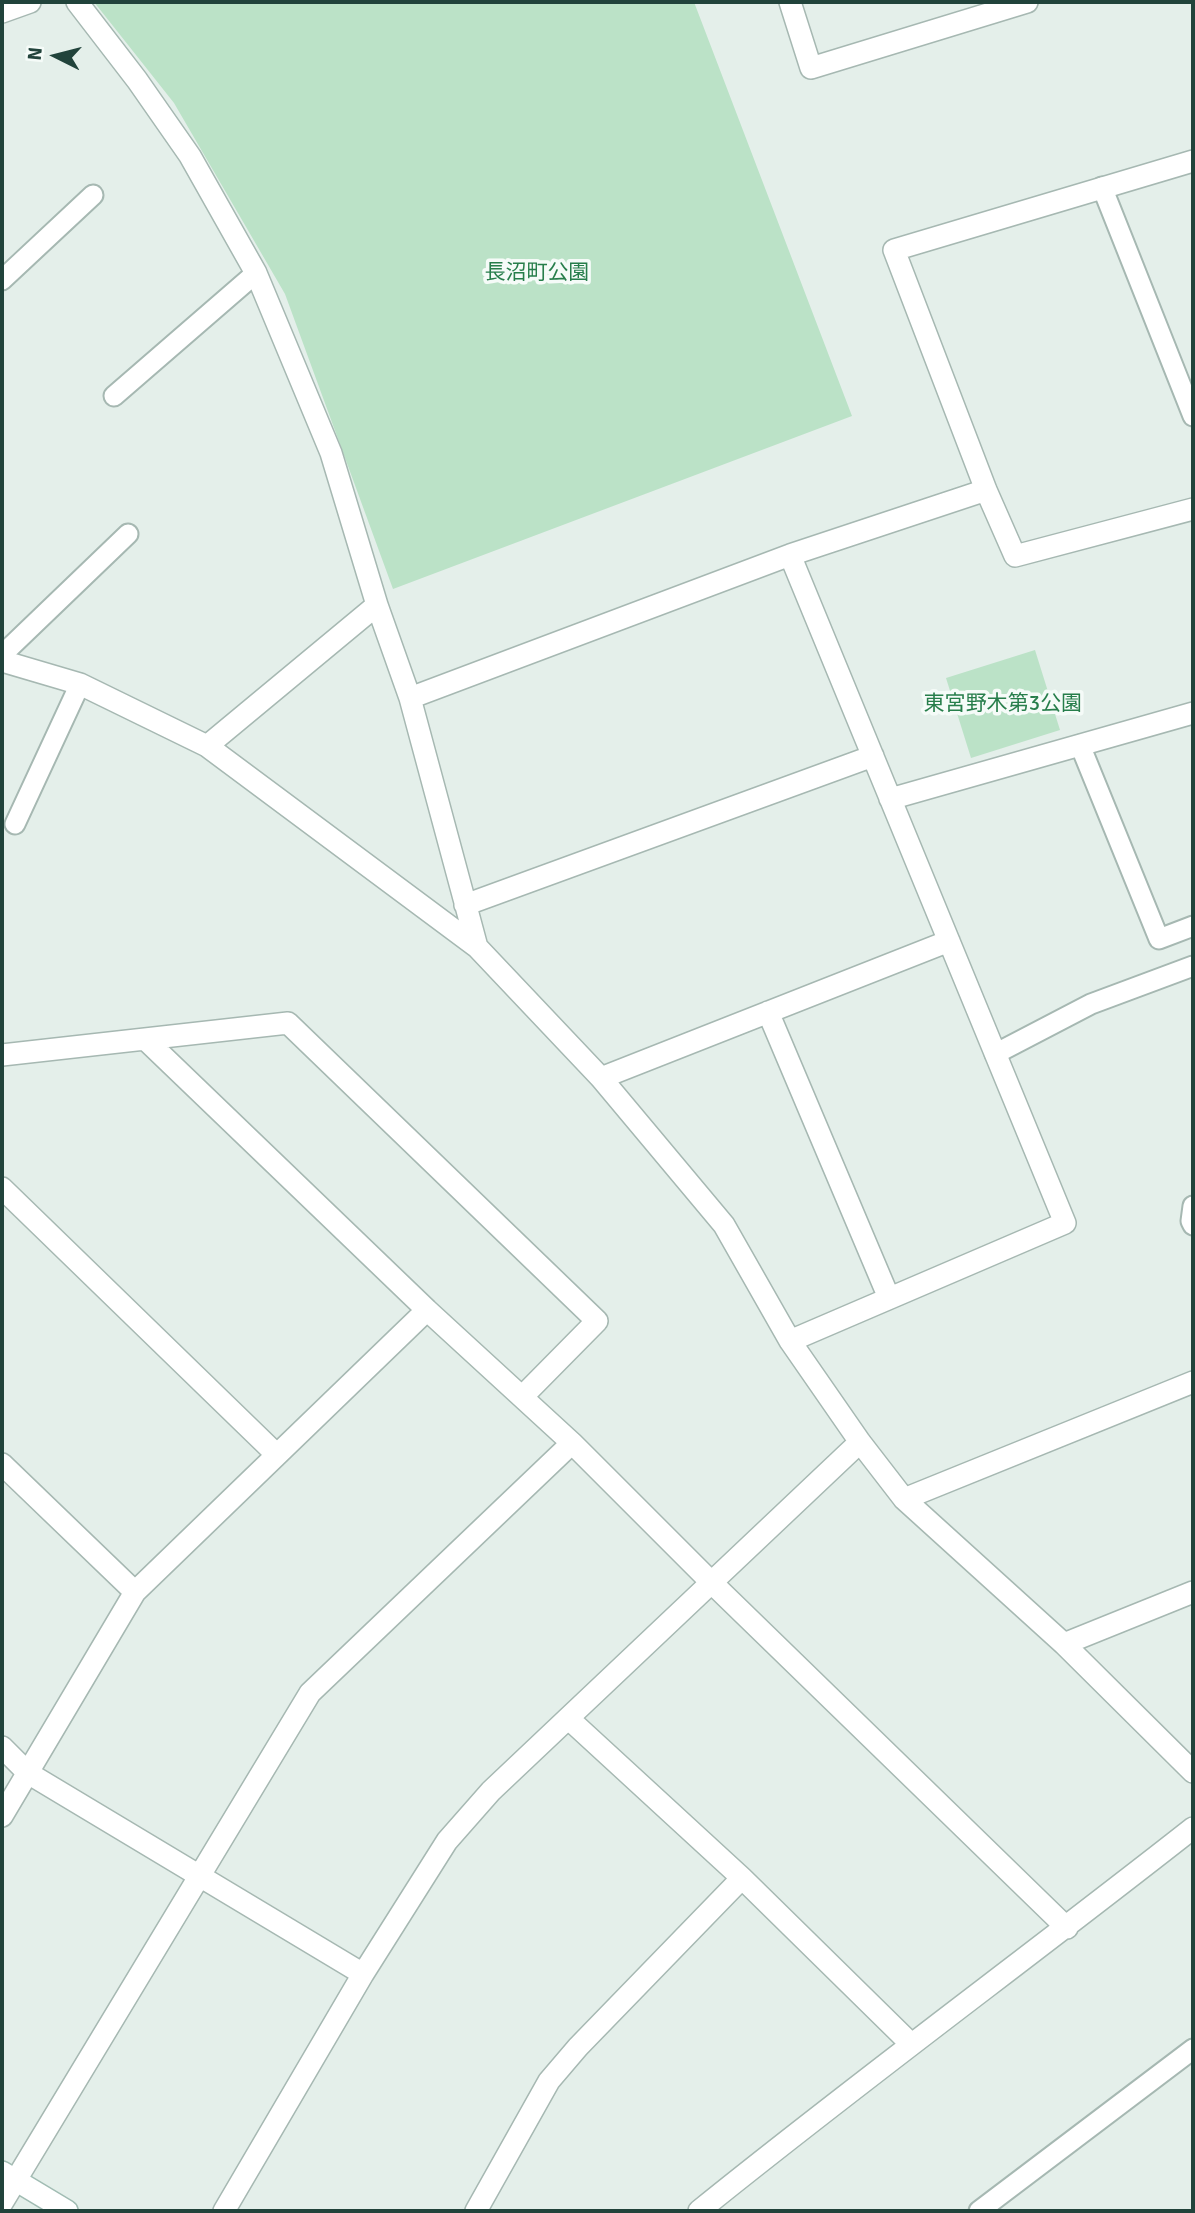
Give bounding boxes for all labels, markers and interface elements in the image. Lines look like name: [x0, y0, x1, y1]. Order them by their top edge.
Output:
north arrow: [21, 21, 91, 91]
text: N: [22, 46, 48, 62]
park label: 長沼町公園: [485, 260, 589, 286]
park label: 東宮野木第3公園: [924, 691, 1082, 717]

